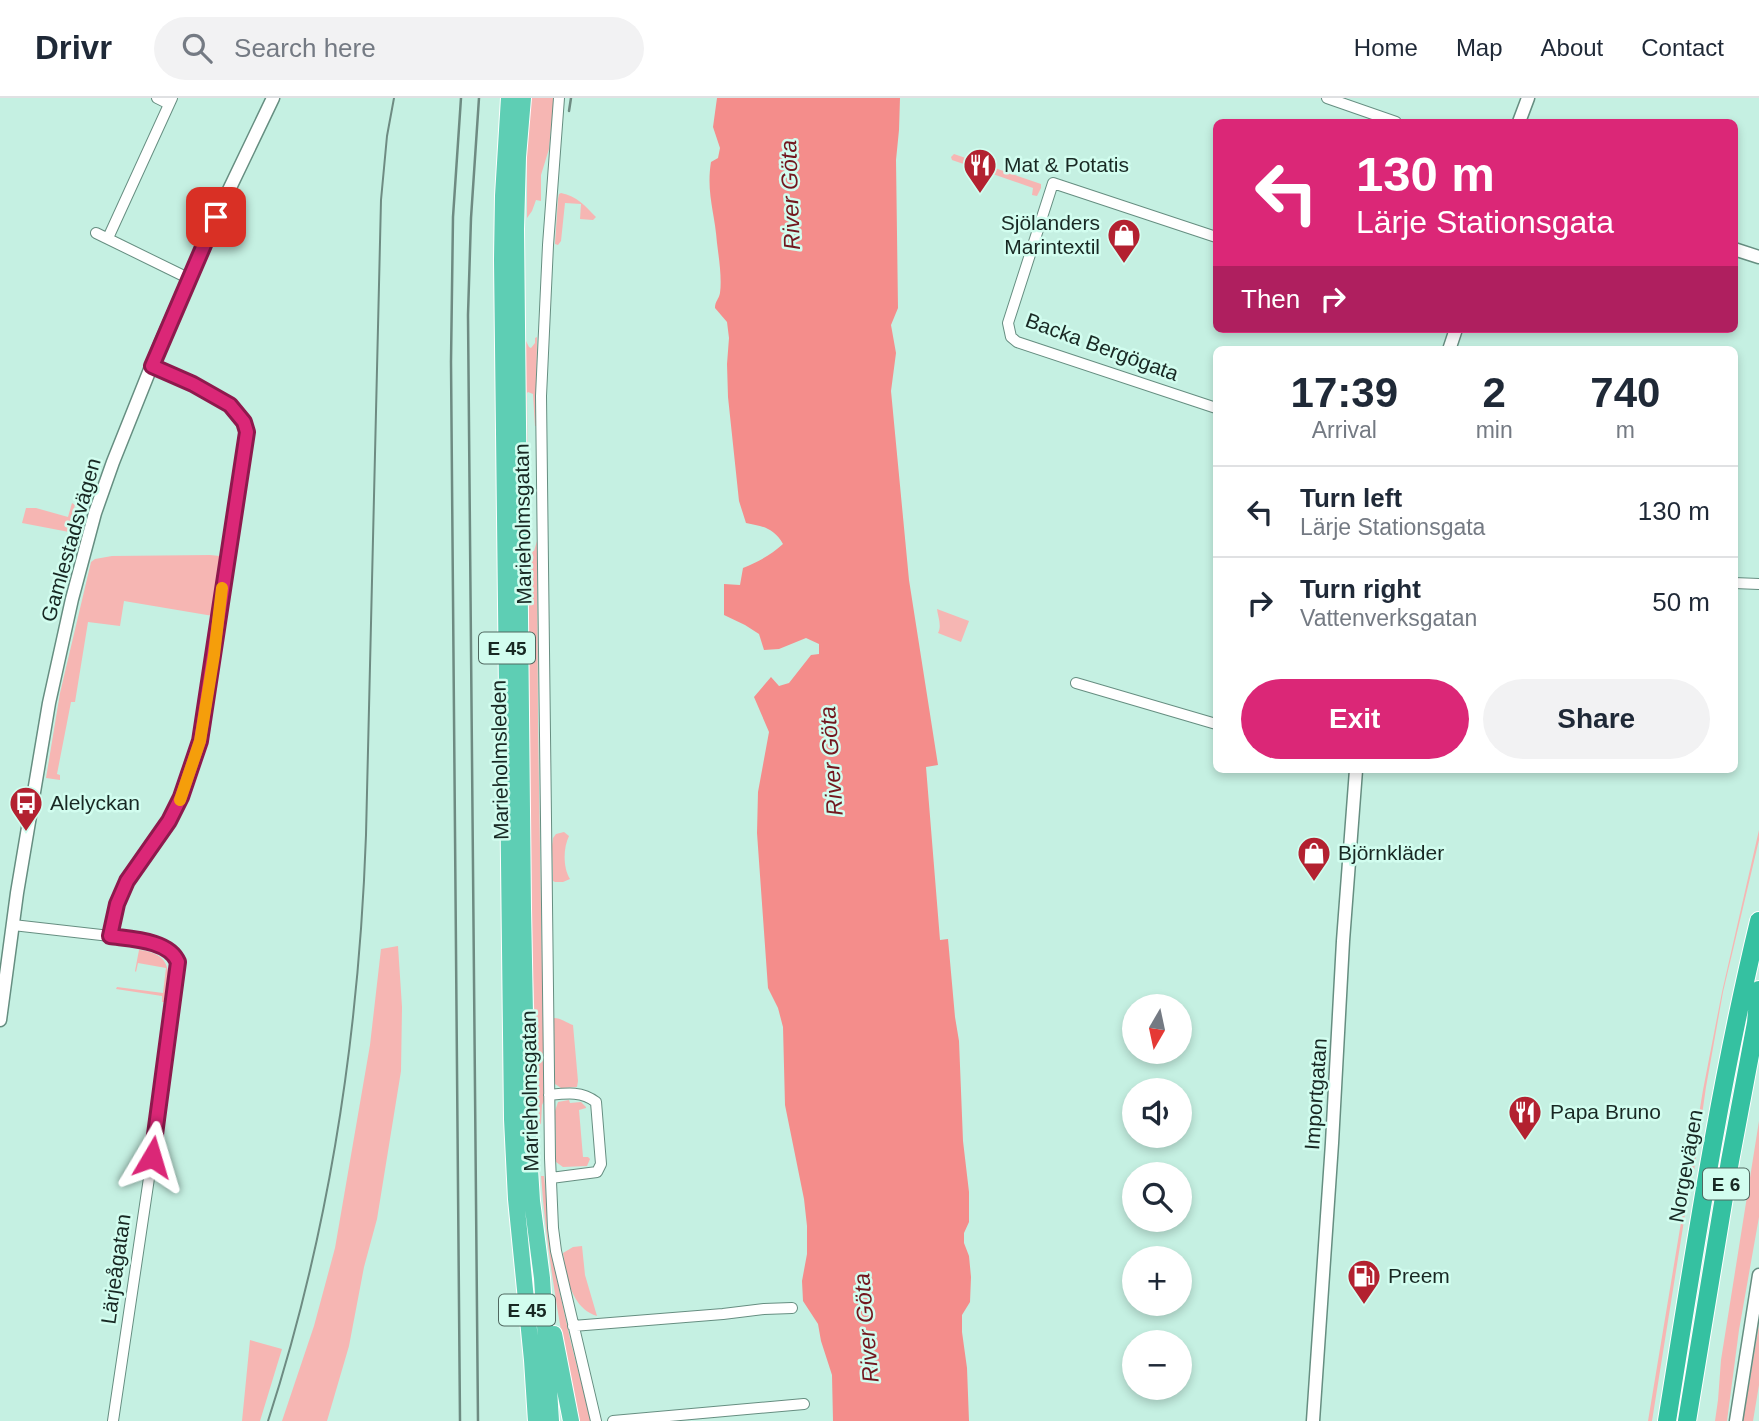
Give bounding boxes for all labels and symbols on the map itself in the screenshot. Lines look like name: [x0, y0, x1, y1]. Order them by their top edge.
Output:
water label: River Göta: [775, 140, 805, 250]
restaurant icon: Mat & Potatis: [961, 146, 999, 195]
place label: Mat & Potatis: [1004, 153, 1129, 176]
pin: [186, 187, 246, 247]
place label: Sjölanders Marintextil: [1001, 211, 1100, 258]
shop icon: Sjölanders Marintextil: [1105, 216, 1143, 265]
street label: Backa Bergögata: [1023, 308, 1182, 385]
street label: Marieholmsgatan: [510, 443, 535, 605]
street label: Gamlestadsvägen: [36, 455, 105, 624]
road number: E 45: [479, 632, 535, 664]
street label: Marieholmsleden: [487, 680, 512, 840]
water label: River Göta: [814, 705, 848, 817]
bus stop icon: Alelyckan: [7, 784, 45, 833]
place label: Alelyckan: [50, 791, 140, 814]
shop icon: Björnkläder: [1295, 834, 1333, 883]
place label: Björnkläder: [1338, 841, 1444, 864]
north arrow: [1122, 994, 1192, 1064]
street label: Marieholmsgatan: [517, 1010, 542, 1172]
street label: Importgatan: [1300, 1037, 1331, 1151]
restaurant icon: Papa Bruno: [1506, 1093, 1544, 1142]
place label: Papa Bruno: [1550, 1100, 1661, 1123]
street label: Norgevägen: [1664, 1108, 1707, 1224]
position arrow: [115, 1120, 189, 1194]
road number: E 6: [1703, 1168, 1749, 1200]
street label: Lärjeågatan: [96, 1212, 135, 1325]
fuel station icon: Preem: [1345, 1257, 1383, 1306]
place label: Preem: [1388, 1264, 1450, 1287]
water label: River Göta: [848, 1272, 884, 1384]
road number: E 45: [499, 1294, 555, 1326]

